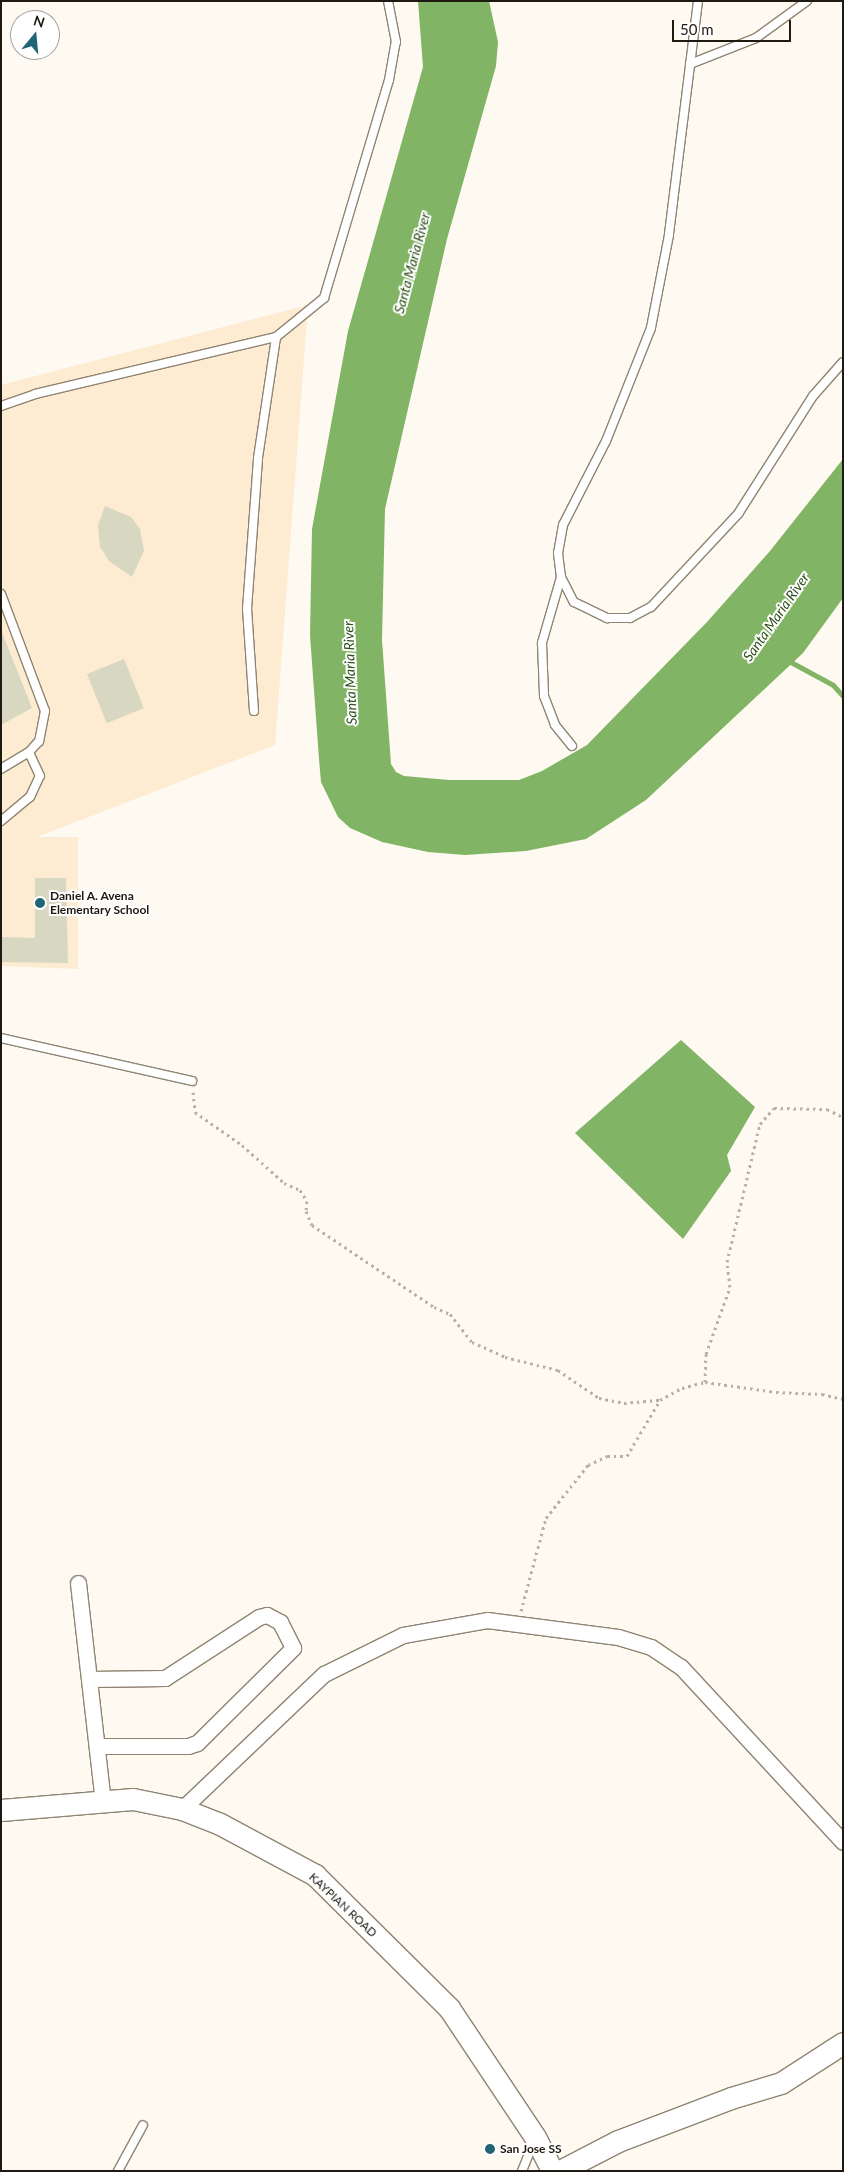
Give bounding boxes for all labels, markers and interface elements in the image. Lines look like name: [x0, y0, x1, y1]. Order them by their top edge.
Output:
north arrow: [10, 10, 60, 60]
scale bar: [674, 10, 793, 42]
text: N: [32, 11, 47, 31]
text: 50 m: [680, 20, 714, 38]
water label: Santa Maria River: [390, 211, 434, 315]
water label: Santa Maria River: [739, 570, 813, 664]
water label: Santa Maria River: [340, 621, 360, 725]
place label: Daniel A. Avena Elementary School: [50, 889, 150, 917]
marker: Daniel A. Avena Elementary School: [34, 897, 46, 909]
street label: KAYPIAN ROAD: [306, 1870, 380, 1940]
place label: San Jose SS: [500, 2142, 562, 2156]
marker: San Jose SS: [484, 2143, 496, 2155]

